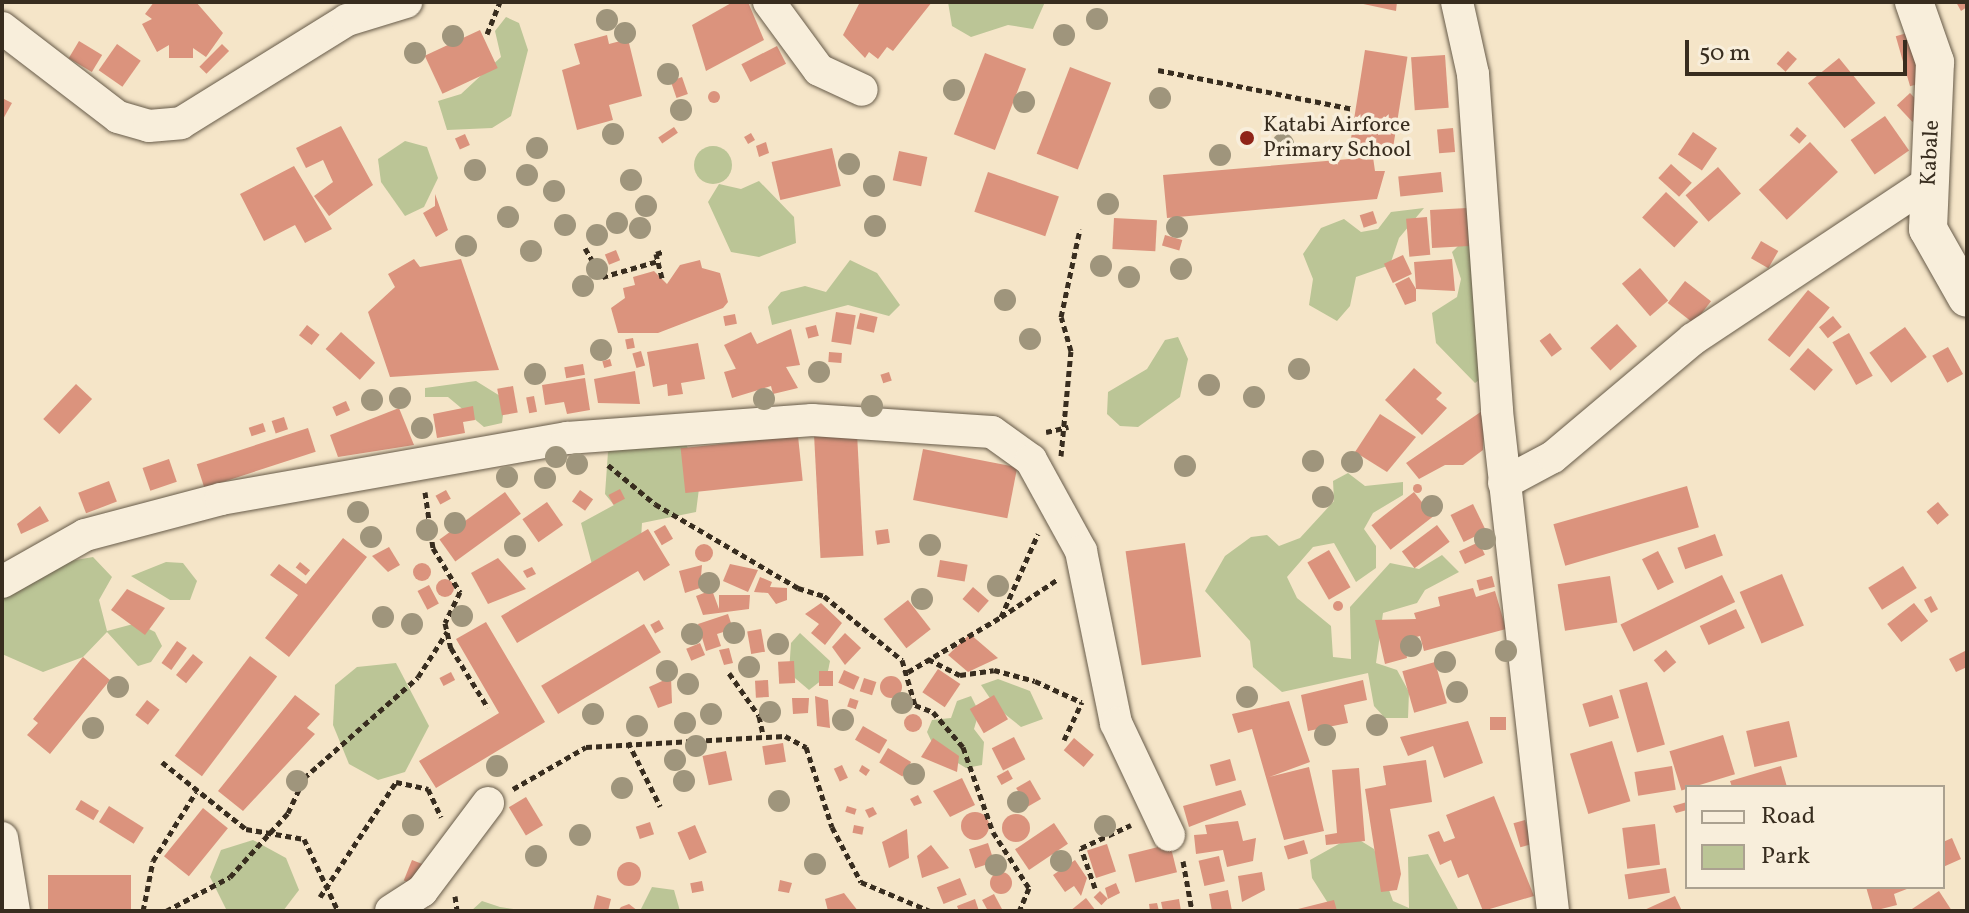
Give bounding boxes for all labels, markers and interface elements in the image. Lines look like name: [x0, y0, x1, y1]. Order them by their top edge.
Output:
scale bar: [1689, 24, 1911, 74]
text: 50 m: [1699, 37, 1751, 71]
place label: Katabi Airforce Primary School: [1263, 112, 1412, 164]
street label: Kabale: [1916, 119, 1946, 187]
marker: Katabi Airforce Primary School: [1238, 129, 1256, 147]
legend: [1685, 785, 1945, 889]
text: Road: [1761, 800, 1815, 834]
text: Park: [1761, 840, 1810, 874]

